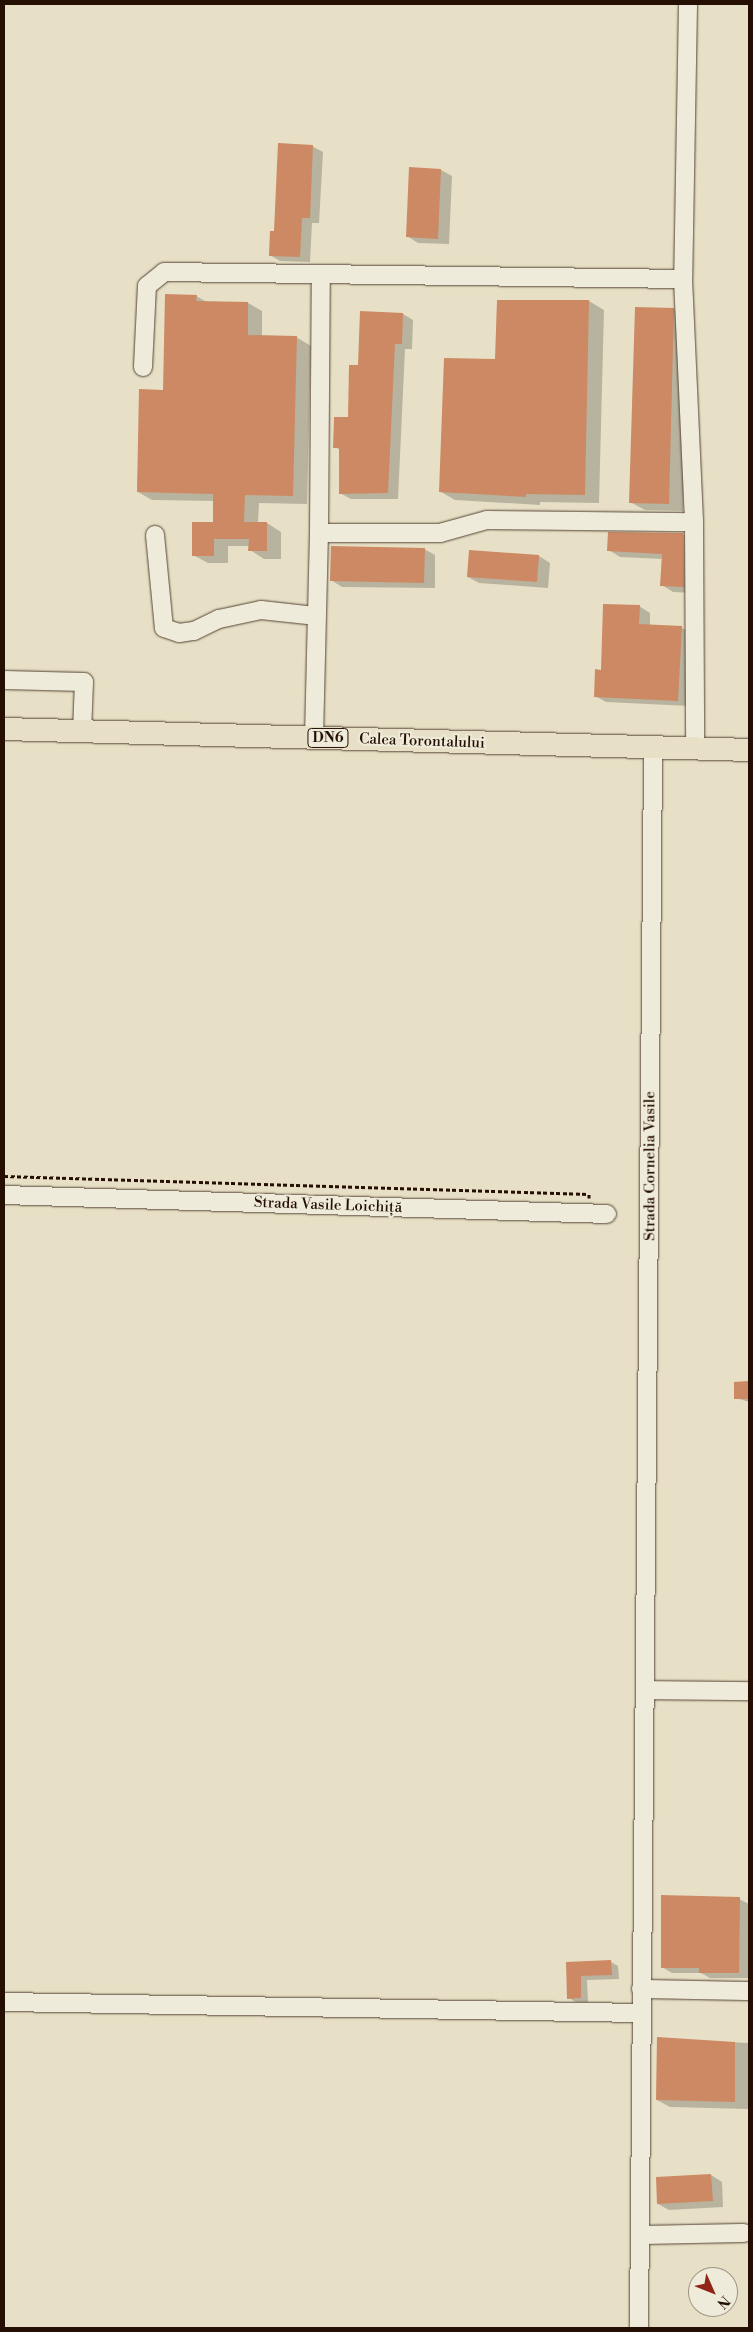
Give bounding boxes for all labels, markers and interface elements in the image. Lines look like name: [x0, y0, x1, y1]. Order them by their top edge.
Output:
road number: DN6: [307, 726, 349, 750]
street label: Calea Torontalului: [359, 730, 485, 752]
street label: Strada Cornelia Vasile: [641, 1091, 659, 1241]
street label: Strada Vasile Loichiță: [254, 1193, 402, 1217]
north arrow: [688, 2267, 738, 2317]
text: N: [713, 2291, 733, 2312]

